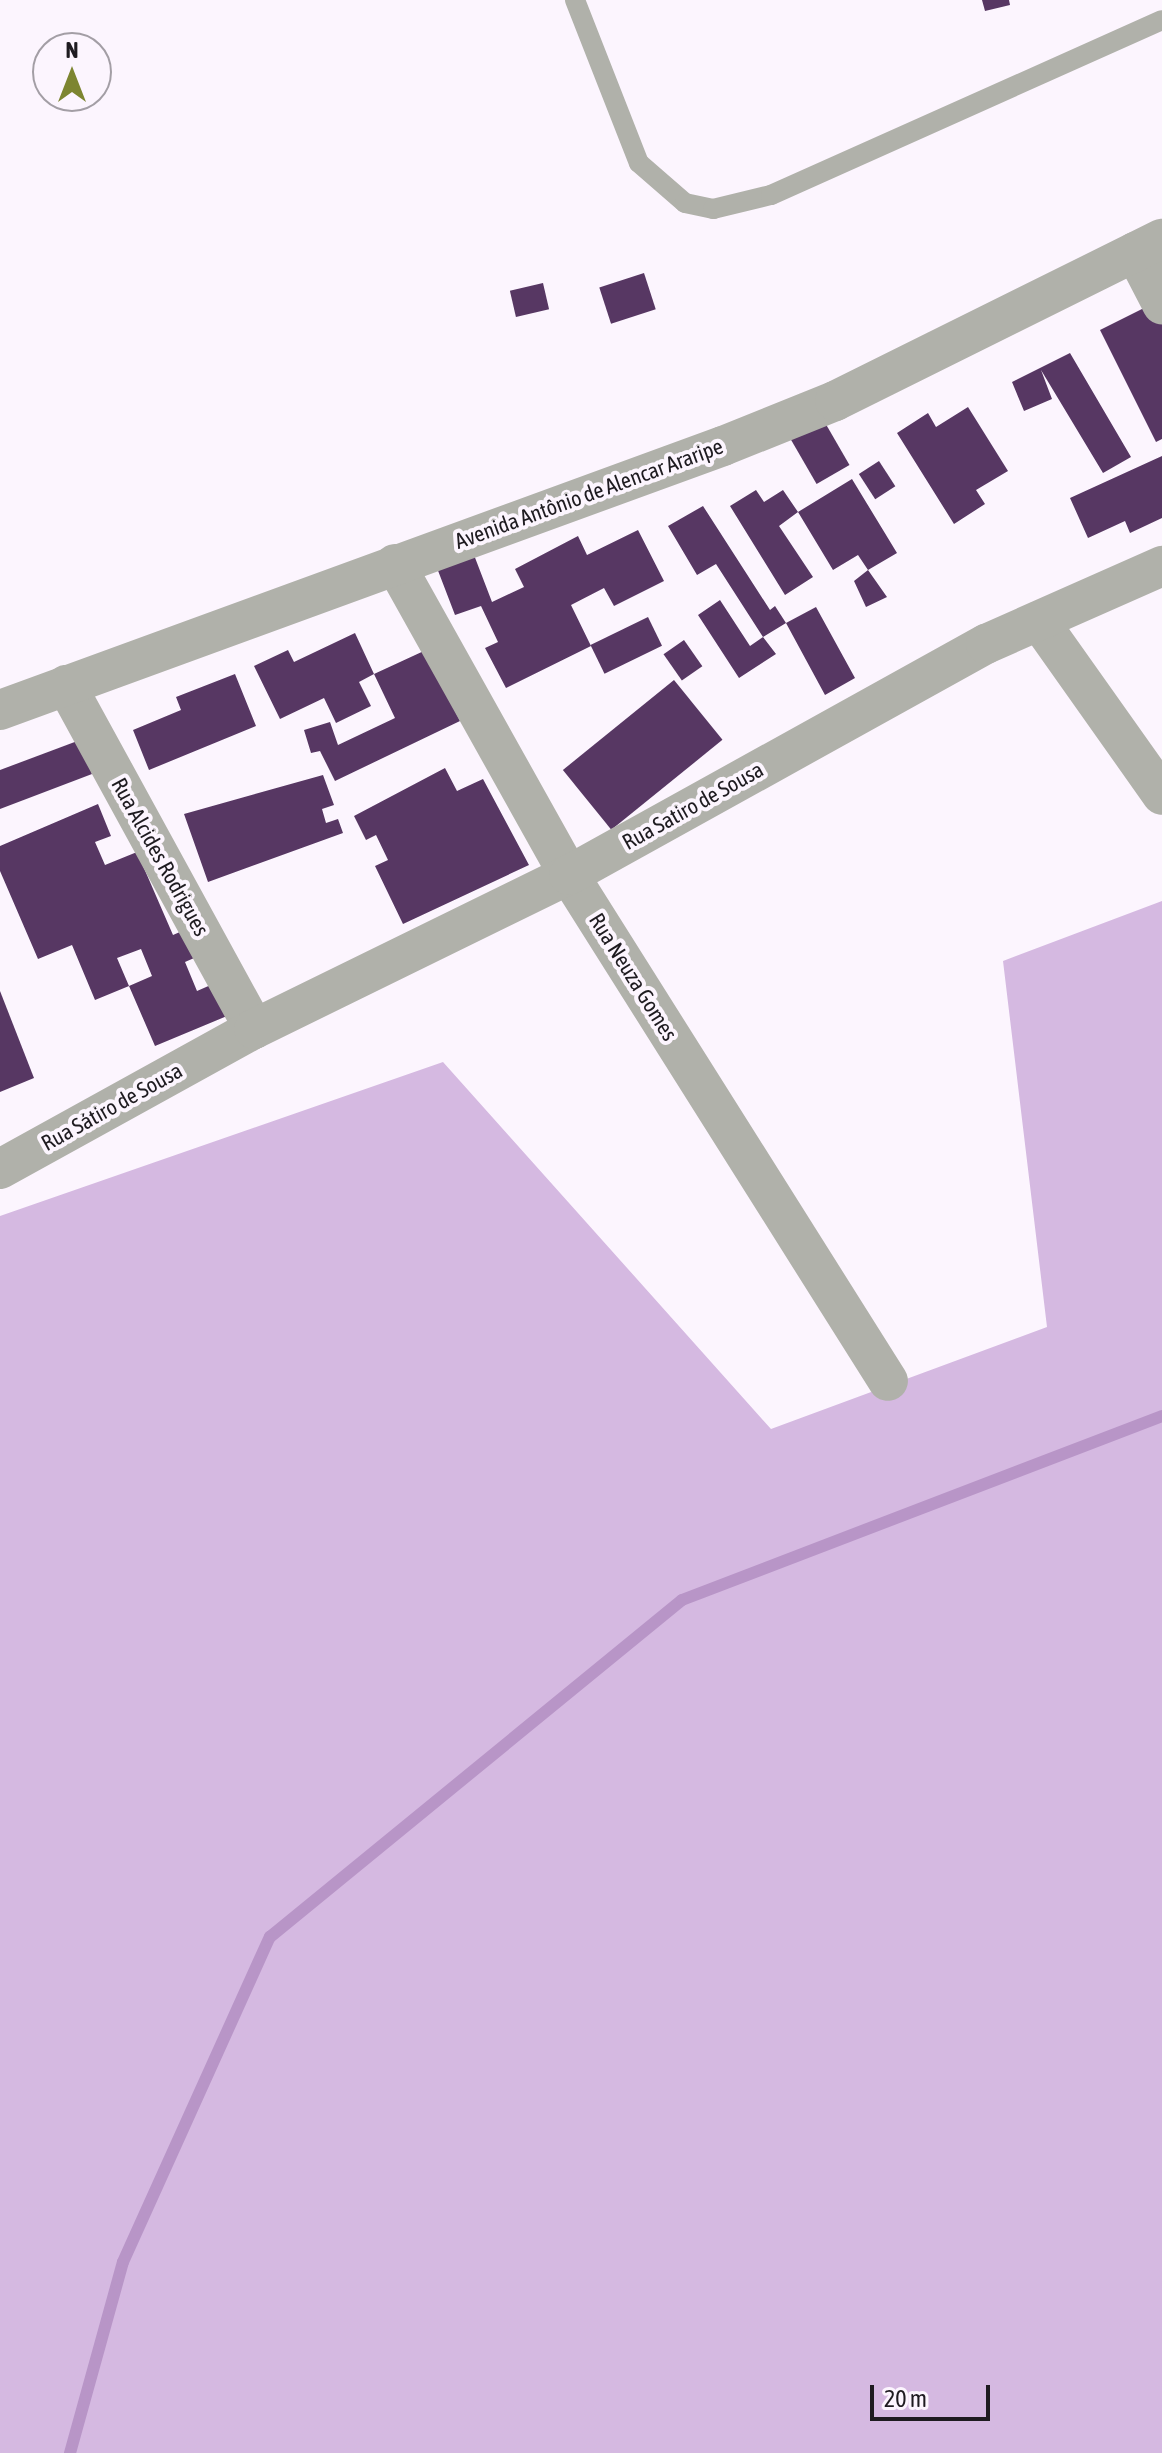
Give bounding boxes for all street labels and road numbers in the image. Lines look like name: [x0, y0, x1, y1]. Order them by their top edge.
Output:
street label: Avenida Antônio de Alencar Araripe: [451, 433, 727, 555]
street label: Rua Satiro de Sousa: [618, 756, 768, 856]
street label: Rua Alcides Rodrigues: [106, 773, 214, 941]
street label: Rua Neuza Gomes: [583, 908, 683, 1046]
street label: Rua Sátiro de Sousa: [37, 1057, 187, 1157]

